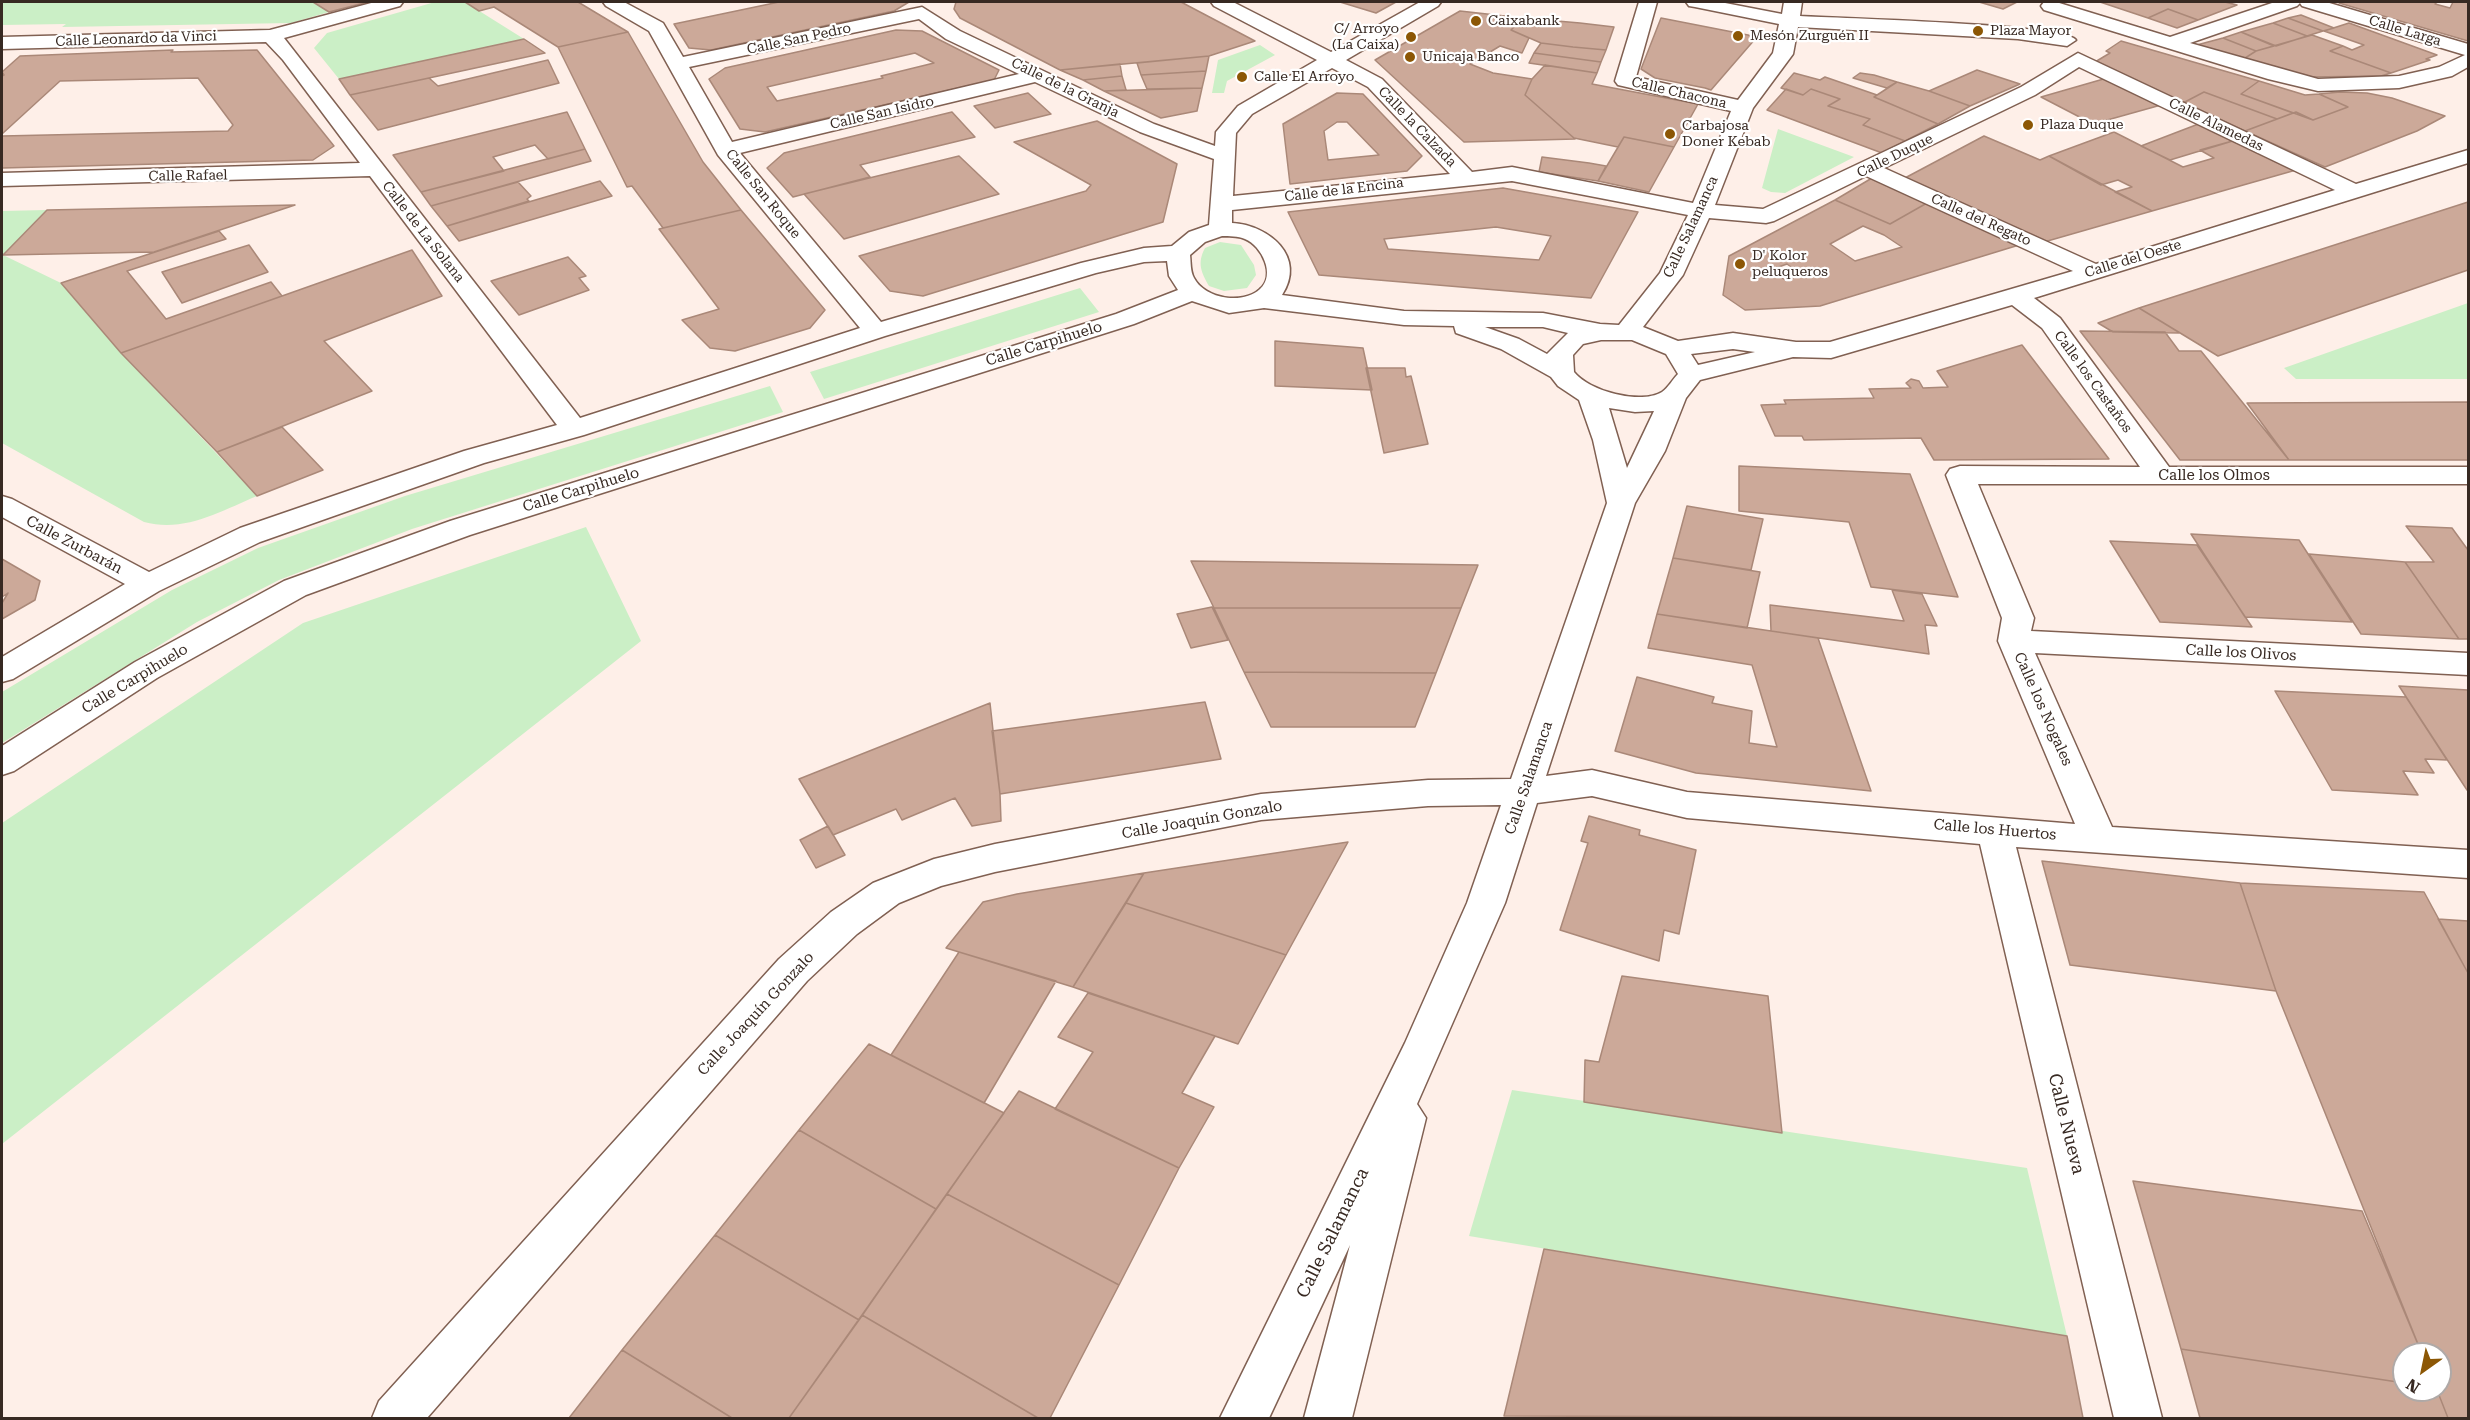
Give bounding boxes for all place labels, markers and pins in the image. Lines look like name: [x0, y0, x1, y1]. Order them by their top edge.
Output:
place label: Caixabank: [1488, 13, 1560, 29]
marker: Caixabank: [1469, 14, 1483, 28]
place label: C/ Arroyo (La Caixa): [1332, 21, 1399, 54]
place label: Plaza Mayor: [1990, 23, 2071, 39]
marker: Plaza Mayor: [1971, 24, 1985, 38]
place label: Mesón Zurguén II: [1750, 28, 1869, 44]
marker: Mesón Zurguén II: [1731, 29, 1745, 43]
marker: C/ Arroyo (La Caixa): [1404, 30, 1418, 44]
place label: Unicaja Banco: [1422, 49, 1519, 65]
marker: Unicaja Banco: [1403, 50, 1417, 64]
place label: Calle El Arroyo: [1254, 69, 1354, 85]
marker: Calle El Arroyo: [1235, 70, 1249, 84]
place label: Plaza Duque: [2040, 117, 2123, 133]
place label: Carbajosa Doner Kebab: [1682, 118, 1770, 150]
marker: Plaza Duque: [2021, 118, 2035, 132]
marker: Carbajosa Doner Kebab: [1663, 127, 1677, 141]
place label: D' Kolor peluqueros: [1752, 248, 1828, 280]
marker: D' Kolor peluqueros: [1733, 257, 1747, 271]

